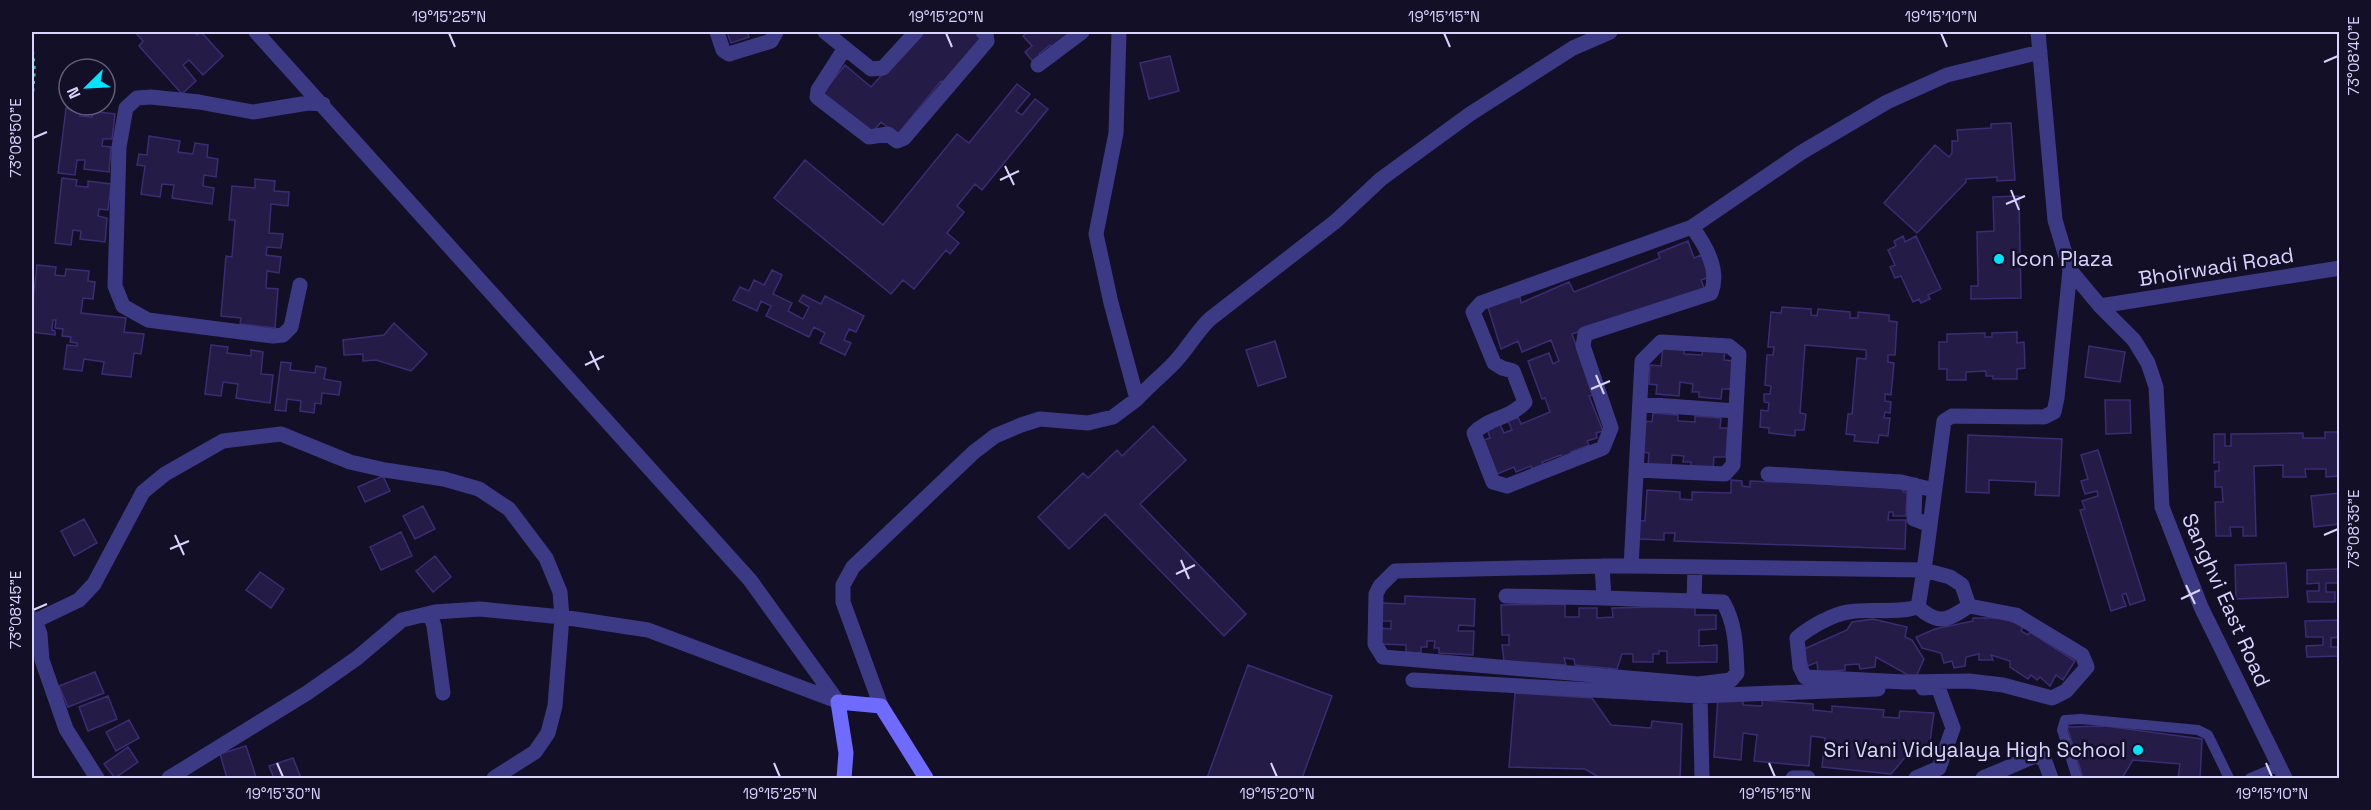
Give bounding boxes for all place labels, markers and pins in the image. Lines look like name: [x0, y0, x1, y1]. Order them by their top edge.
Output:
place label: Icon Plaza: [2011, 245, 2113, 272]
marker: Icon Plaza: [1992, 252, 2006, 266]
place label: Sri Vani Vidyalaya High School: [1824, 736, 2126, 763]
marker: Sri Vani Vidyalaya High School: [2131, 743, 2145, 757]

